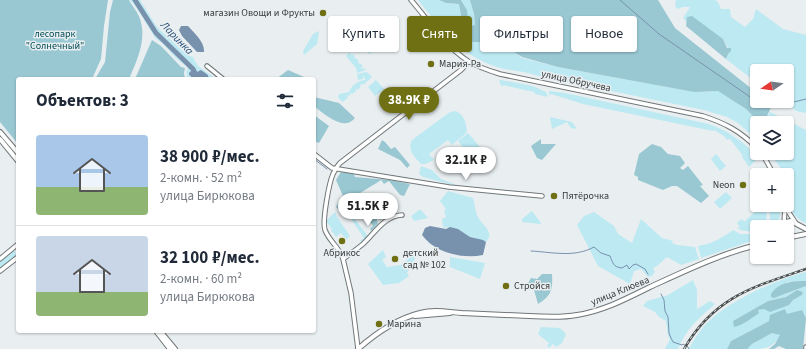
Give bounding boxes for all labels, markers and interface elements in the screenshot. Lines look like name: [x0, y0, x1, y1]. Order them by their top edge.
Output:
place label: магазин Овощи и Фрукты: [203, 6, 315, 20]
marker: магазин Овощи и Фрукты: [318, 8, 328, 18]
chip: Купить: [328, 16, 399, 52]
chip: Снять: [407, 16, 472, 52]
chip: Фильтры: [480, 16, 563, 52]
chip: Новое: [571, 16, 637, 52]
water label: Ларинка: [157, 17, 197, 58]
park label: лесопарк "Солнечный": [26, 27, 84, 53]
place label: Мария-Ра: [439, 57, 481, 71]
marker: Мария-Ра: [426, 59, 436, 69]
north arrow: [750, 64, 794, 108]
map controls: [750, 64, 794, 264]
street label: улица Обручева: [540, 67, 612, 95]
pin: 38.9K ₽: [372, 87, 446, 121]
text: Объектов: 3: [36, 89, 129, 113]
icon: filters: [274, 90, 296, 112]
text: 38.9K ₽: [388, 91, 430, 109]
button: layers: [750, 116, 794, 160]
text: 38 900 ₽/мес.: [160, 145, 259, 169]
pin: 32.1K ₽: [429, 147, 503, 181]
icon: home: [68, 151, 116, 199]
text: 32.1K ₽: [445, 151, 487, 169]
button: +: [750, 168, 794, 212]
text: 2-комн. · 52 m²: [160, 169, 242, 187]
place label: Neon: [713, 178, 735, 192]
marker: Neon: [738, 180, 748, 190]
text: улица Бирюкова: [160, 187, 255, 205]
place label: Пятёрочка: [562, 189, 609, 203]
marker: Пятёрочка: [549, 191, 559, 201]
pin: 51.5K ₽: [331, 193, 405, 227]
text: 51.5K ₽: [347, 197, 389, 215]
button: −: [750, 220, 794, 264]
marker: Абрикос: [337, 236, 347, 246]
text: 32 100 ₽/мес.: [160, 246, 259, 270]
place label: Абрикос: [324, 246, 361, 260]
place label: детский сад № 102: [403, 246, 446, 272]
icon: home: [68, 252, 116, 300]
marker: детский сад № 102: [390, 254, 400, 264]
text: 2-комн. · 60 m²: [160, 270, 242, 288]
street label: улица Клюева: [589, 273, 651, 309]
place label: Стройся: [514, 279, 550, 293]
marker: Стройся: [501, 281, 511, 291]
text: улица Бирюкова: [160, 288, 255, 306]
place label: Марина: [387, 317, 421, 331]
marker: Марина: [374, 319, 384, 329]

